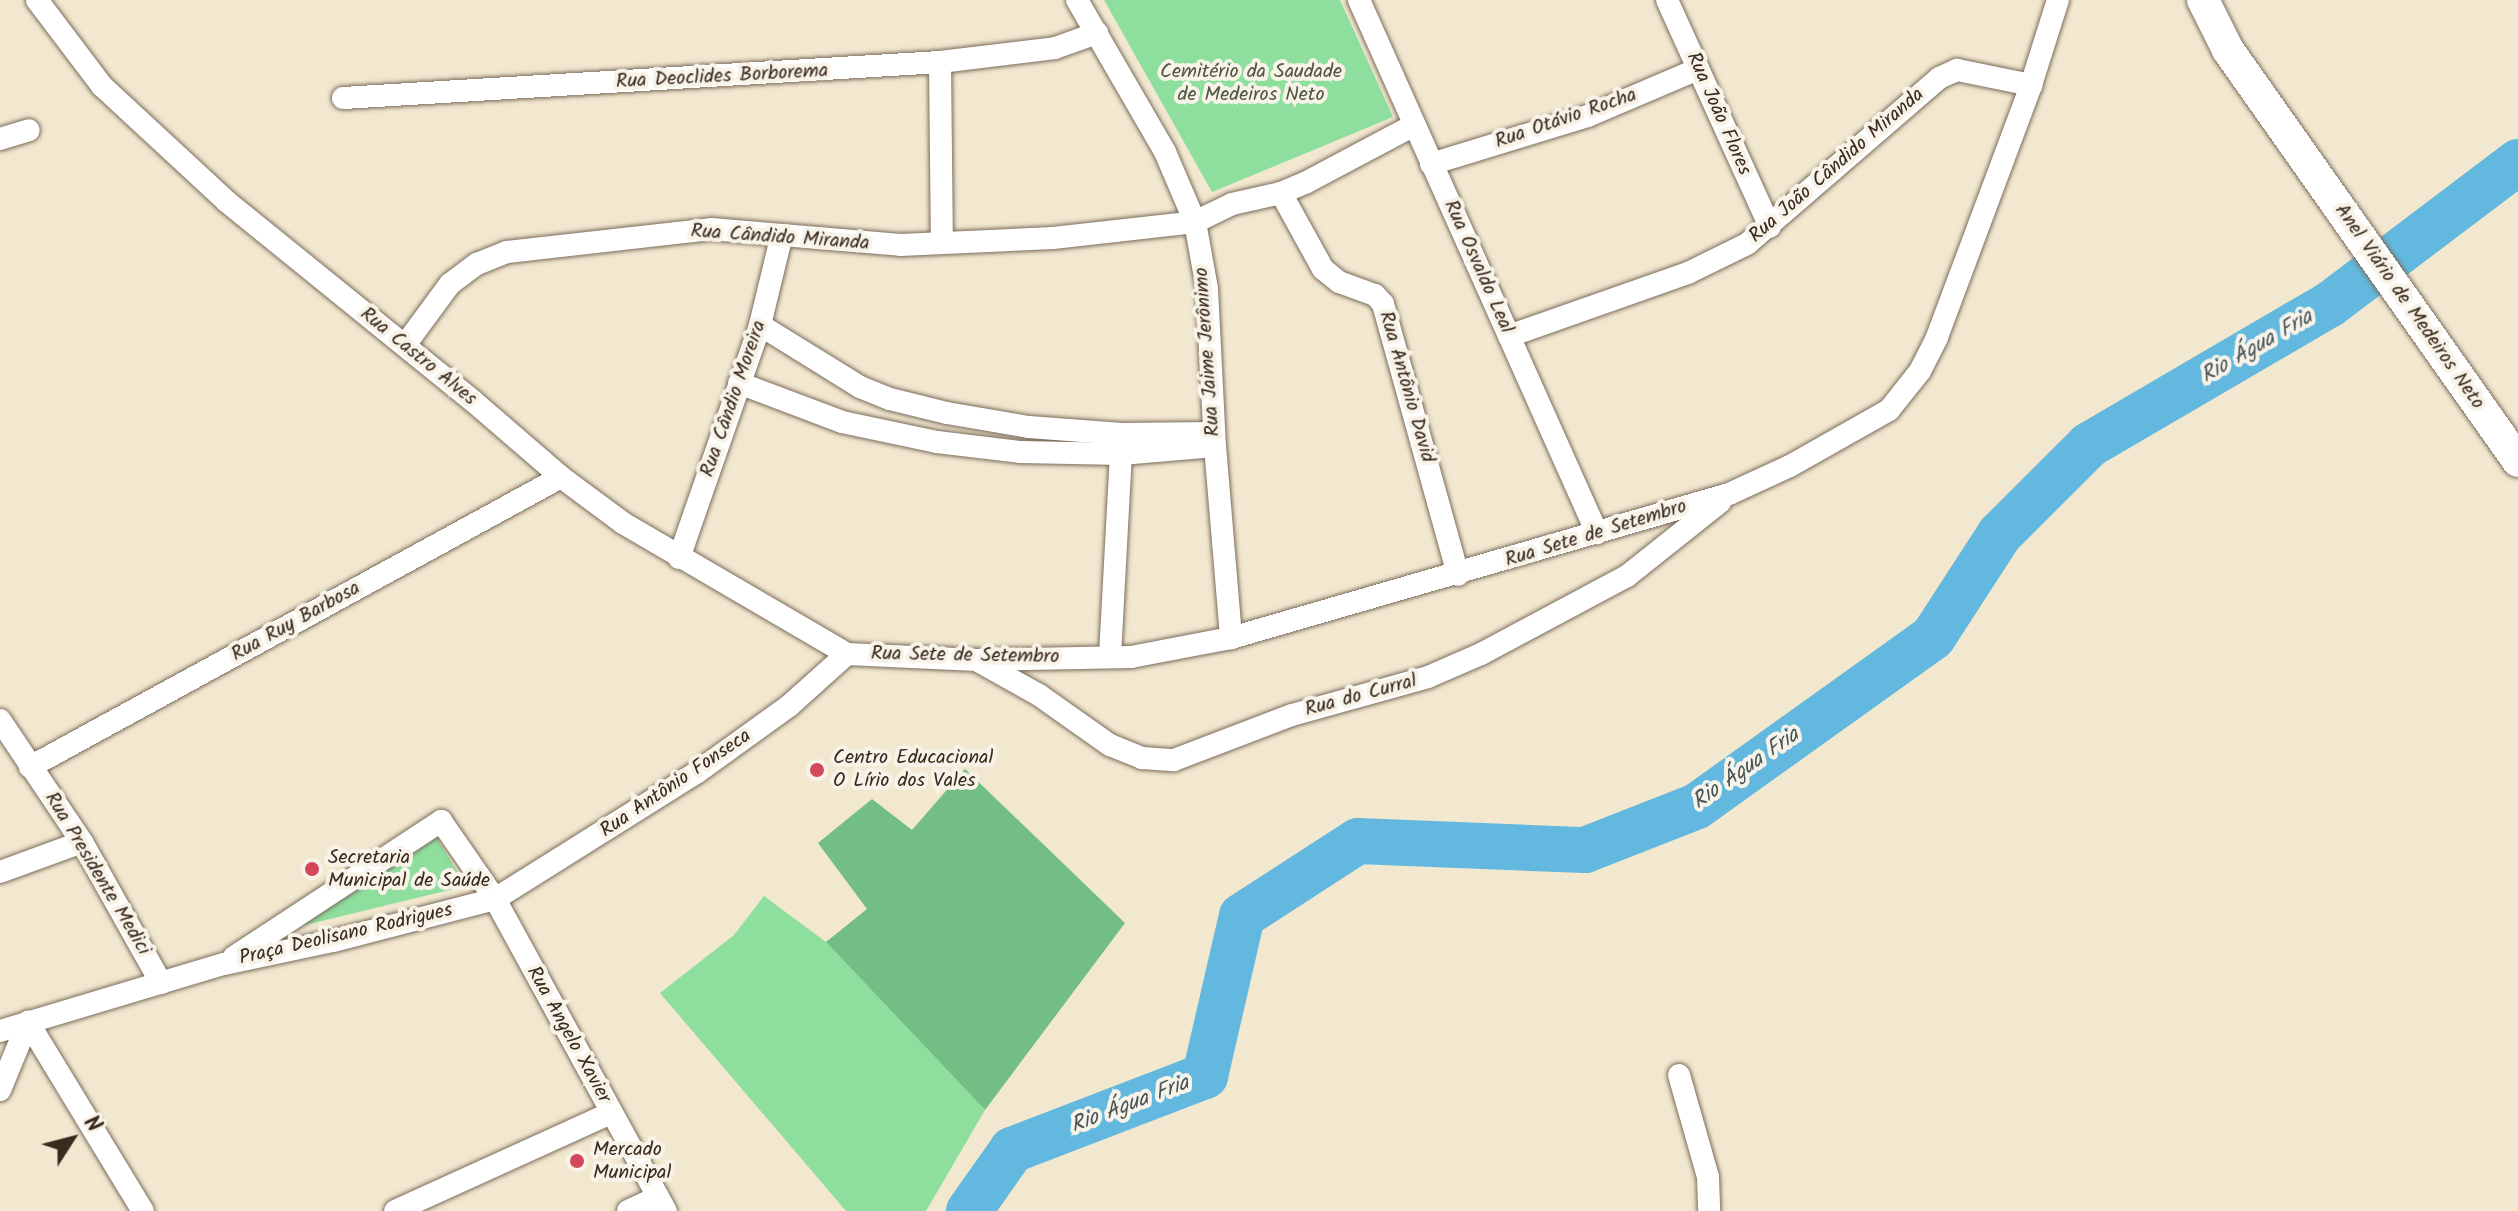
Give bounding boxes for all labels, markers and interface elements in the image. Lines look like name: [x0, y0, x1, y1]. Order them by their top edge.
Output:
street label: Rua João Flores: [1680, 49, 1756, 179]
street label: Rua Deoclides Borborema: [615, 59, 829, 95]
park label: Cemitério da Saudade de Medeiros Neto: [1160, 61, 1342, 108]
street label: Rua João Cândido Miranda: [1745, 83, 1929, 249]
street label: Rua Otávio Rocha: [1492, 84, 1640, 154]
street label: Rua Osvaldo Leal: [1438, 197, 1518, 337]
street label: Anel Viário de Medeiros Neto: [2329, 200, 2489, 414]
street label: Rua Cândido Miranda: [690, 220, 870, 256]
street label: Rua Jaime Jerônimo: [1190, 267, 1226, 437]
street label: Rua Castro Alves: [355, 303, 481, 411]
water label: Rio Água Fria: [2196, 304, 2318, 390]
street label: Rua Antônio David: [1373, 309, 1439, 465]
street label: Rua Cândio Moreira: [696, 318, 772, 480]
street label: Rua Sete de Setembro: [1502, 495, 1690, 573]
street label: Rua Ruy Barbosa: [227, 577, 365, 667]
street label: Rua Sete de Setembro: [871, 642, 1059, 670]
street label: Rua do Curral: [1302, 670, 1420, 722]
water label: Rio Água Fria: [1687, 722, 1805, 816]
street label: Rua Antônio Fonseca: [596, 725, 756, 843]
place label: Centro Educacional O Lírio dos Vales: [833, 746, 993, 793]
marker: Centro Educacional O Lírio dos Vales: [808, 761, 826, 779]
street label: Rua Presidente Medici: [39, 788, 155, 960]
place label: Secretaria Municipal de Saúde: [328, 846, 490, 893]
marker: Secretaria Municipal de Saúde: [303, 860, 321, 878]
street label: Praça Deolisano Rodrigues: [237, 899, 455, 971]
street label: Rua Angelo Xavier: [520, 962, 616, 1108]
water label: Rio Água Fria: [1067, 1070, 1193, 1140]
north arrow: [32, 1099, 112, 1179]
text: N: [74, 1109, 110, 1140]
place label: Mercado Municipal: [593, 1138, 671, 1185]
marker: Mercado Municipal: [568, 1152, 586, 1170]

